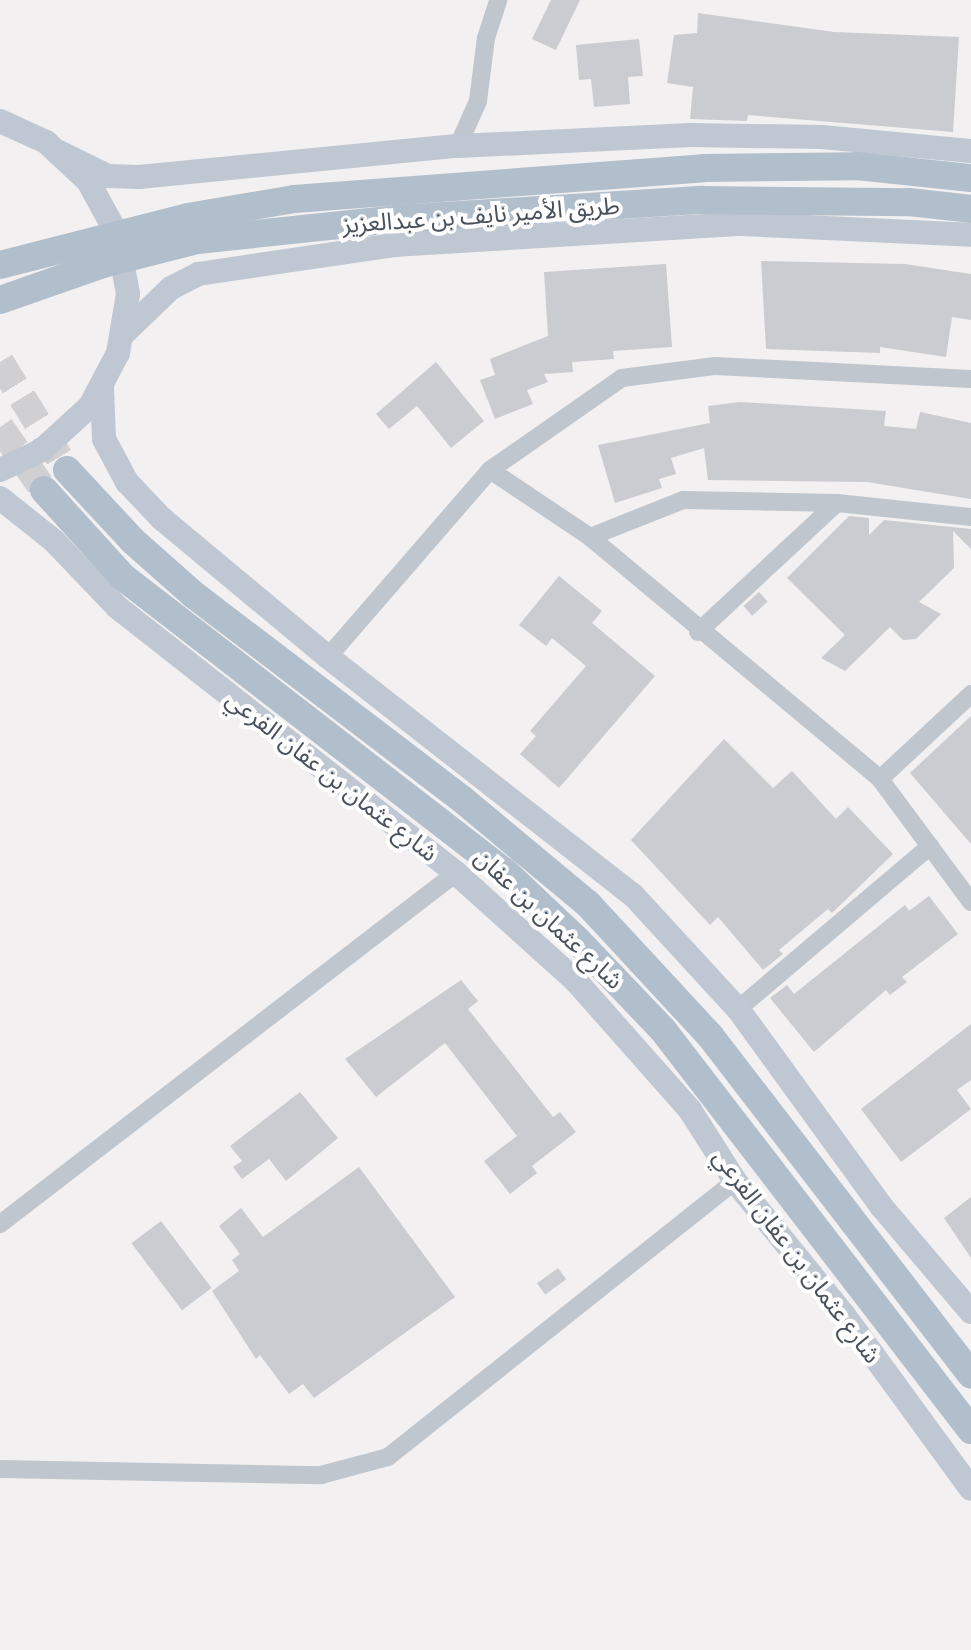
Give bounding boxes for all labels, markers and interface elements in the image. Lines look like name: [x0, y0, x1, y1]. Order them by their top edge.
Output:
street label: طريق الأمير نايف بن عبدالعزيز: [341, 191, 621, 239]
street label: شارع عثمان بن عفان الفرعي: [220, 684, 444, 868]
street label: شارع عثمان بن عفان: [469, 843, 629, 995]
street label: شارع عثمان بن عفان الفرعي: [707, 1143, 887, 1369]

